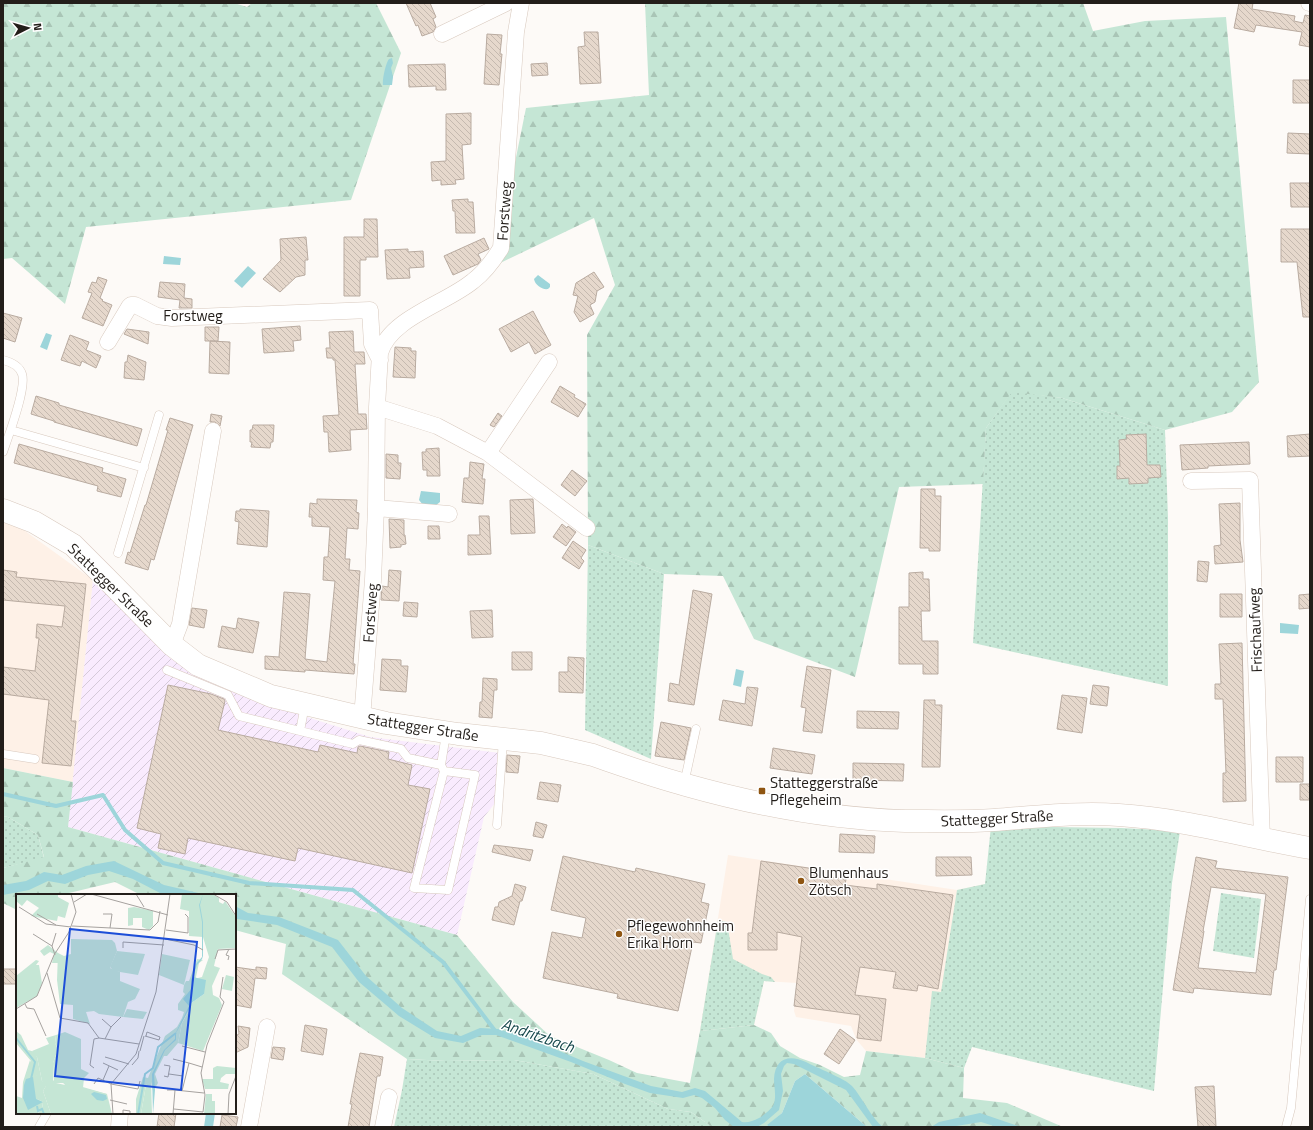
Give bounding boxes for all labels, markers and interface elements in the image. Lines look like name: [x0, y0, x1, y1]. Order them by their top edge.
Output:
north arrow: [8, 8, 48, 48]
text: N: [30, 22, 46, 32]
street label: Forstweg: [490, 180, 518, 242]
street label: Forstweg: [163, 304, 223, 327]
street label: Stattegger Straße: [63, 538, 159, 632]
street label: Forstweg: [356, 582, 384, 644]
street label: Frischaufweg: [1242, 587, 1268, 673]
street label: Stattegger Straße: [366, 707, 480, 747]
place label: Statteggerstraße Pflegeheim: [770, 771, 878, 811]
marker: Statteggerstraße Pflegeheim: [757, 786, 767, 796]
street label: Stattegger Straße: [940, 804, 1054, 832]
place label: Blumenhaus Zötsch: [809, 861, 888, 901]
marker: Blumenhaus Zötsch: [796, 876, 806, 886]
inset map: [16, 894, 236, 1114]
place label: Pflegewohnheim Erika Horn: [627, 914, 734, 954]
marker: Pflegewohnheim Erika Horn: [614, 929, 624, 939]
water label: Andritzbach: [498, 1011, 579, 1059]

